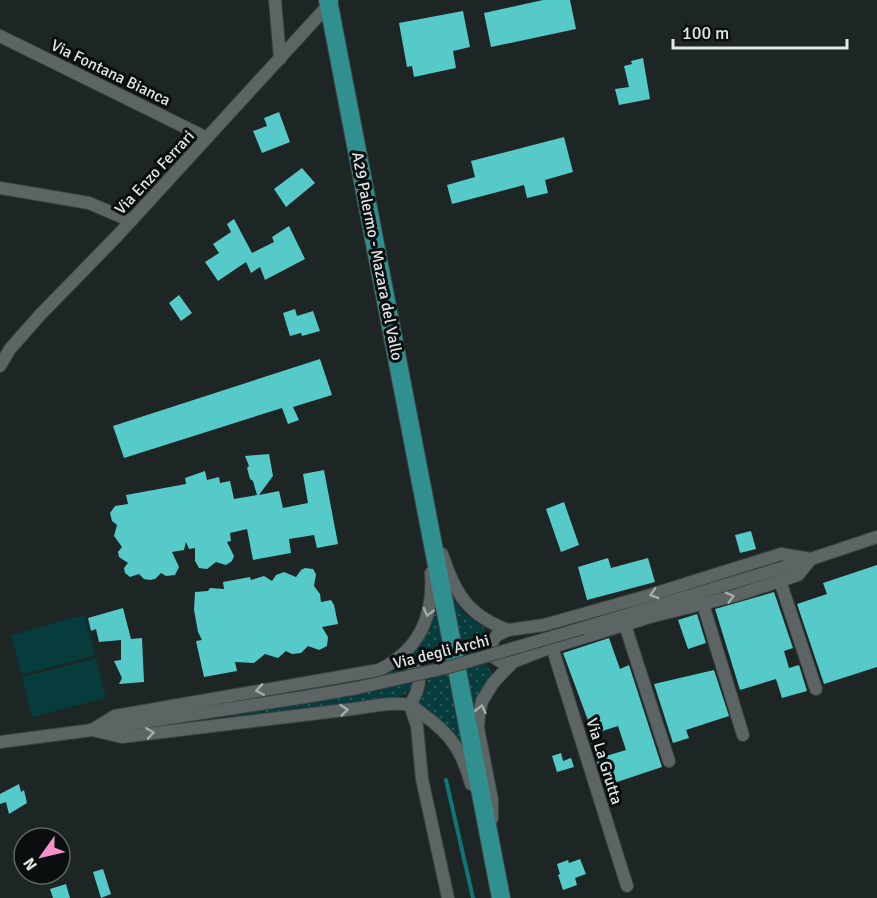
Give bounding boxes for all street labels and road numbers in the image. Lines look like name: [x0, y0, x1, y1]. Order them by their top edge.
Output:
street label: Via Fontana Bianca: [47, 35, 174, 111]
street label: Via Enzo Ferrari: [111, 126, 199, 219]
street label: A29 Palermo - Mazara del Vallo: [347, 150, 407, 362]
street label: Via degli Archi: [391, 630, 491, 674]
street label: Via La Grutta: [581, 716, 627, 807]

